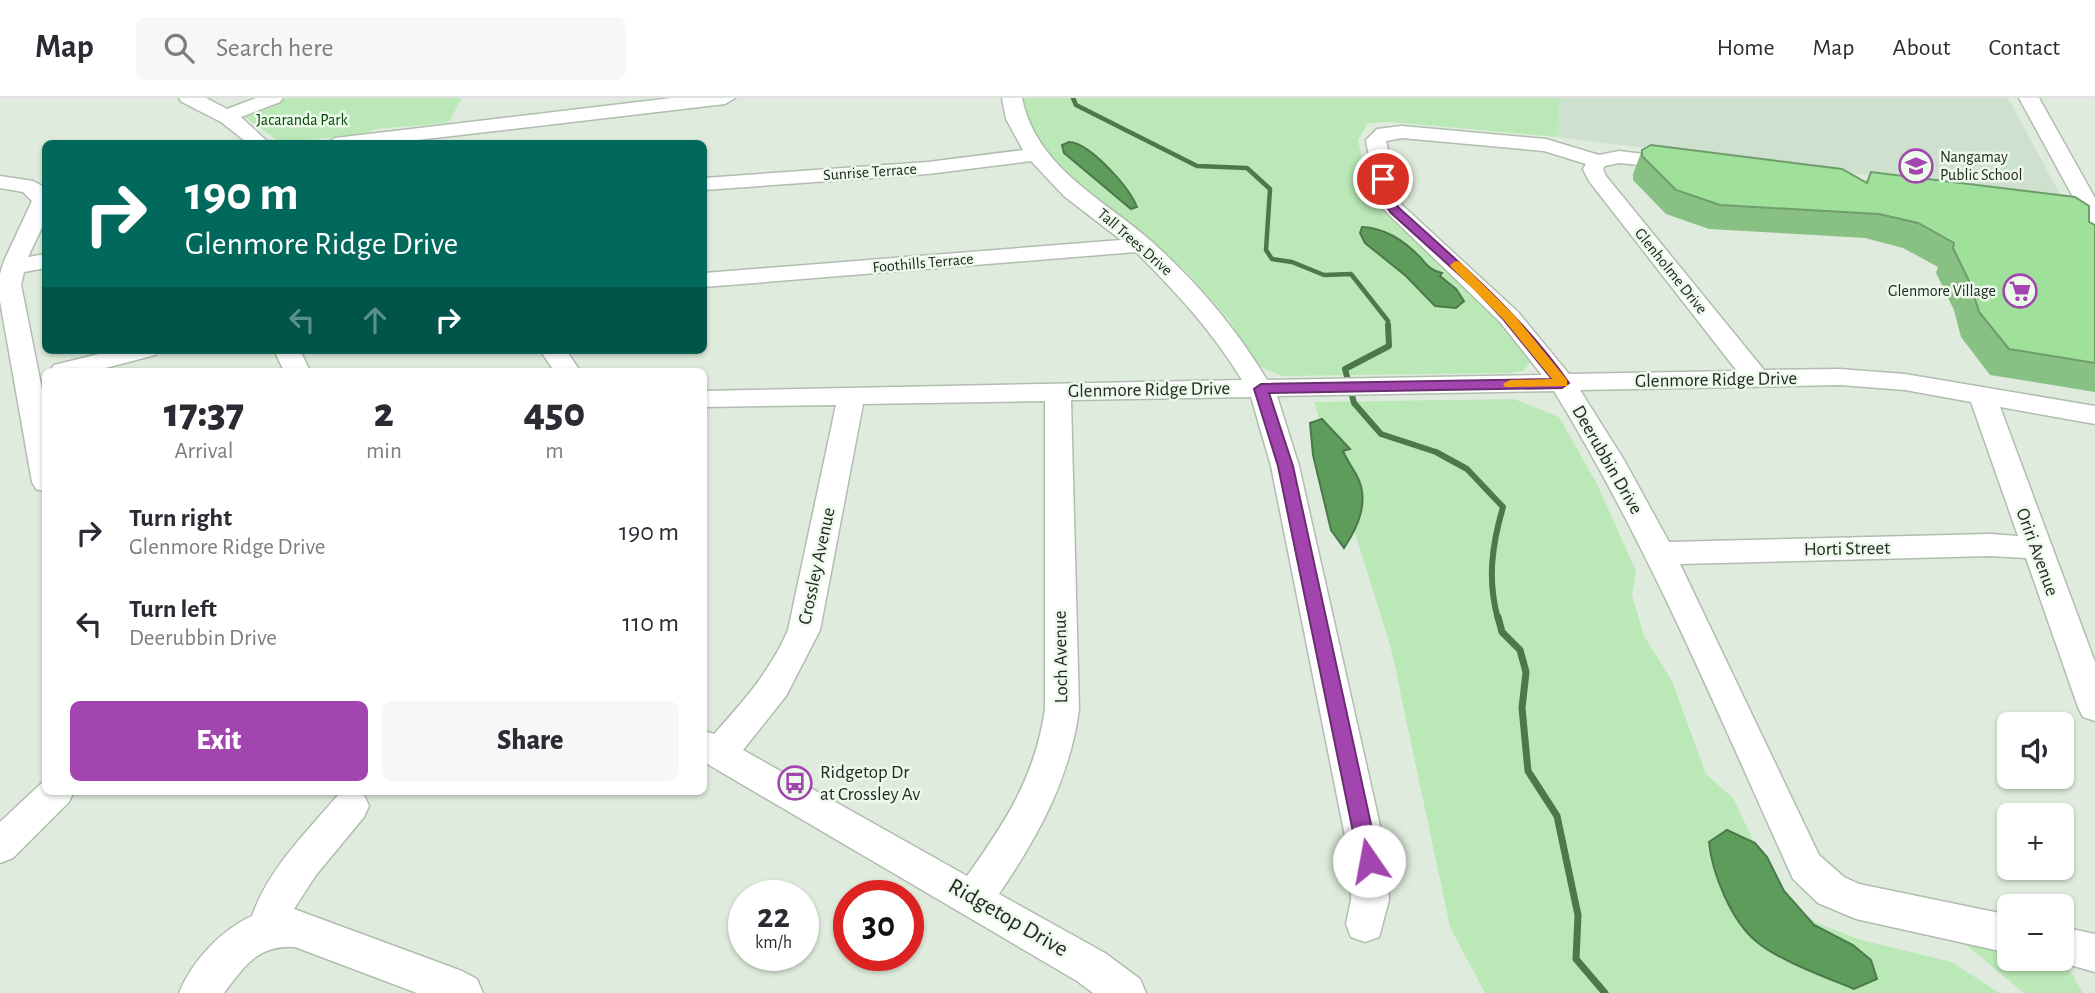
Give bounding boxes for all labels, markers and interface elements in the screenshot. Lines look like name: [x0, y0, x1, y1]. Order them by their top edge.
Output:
search box: [136, 17, 626, 80]
icon: search: [160, 29, 198, 67]
text: Map: [35, 31, 94, 64]
text: Search here: [216, 35, 334, 61]
text: Home: [1717, 36, 1775, 60]
text: Map: [1813, 36, 1855, 60]
text: About: [1893, 36, 1950, 60]
text: Contact: [1988, 36, 2060, 60]
park label: Jacaranda Park: [256, 112, 349, 128]
school or university icon: Nangamay Public School: [1897, 147, 1935, 185]
pin: [1353, 149, 1413, 209]
place label: Nangamay Public School: [1940, 149, 2022, 183]
icon: arrive: [1364, 160, 1402, 198]
street label: Sunrise Terrace: [823, 161, 917, 183]
icon: right: [70, 168, 161, 259]
text: 190 m: [185, 170, 299, 219]
street label: Tall Trees Drive: [1095, 205, 1175, 279]
street label: Glenholme Drive: [1632, 225, 1710, 317]
text: Glenmore Ridge Drive: [185, 228, 458, 260]
street label: Foothills Terrace: [872, 251, 974, 275]
supermarket icon: Glenmore Village: [2001, 272, 2039, 310]
place label: Glenmore Village: [1888, 283, 1996, 299]
icon: left: [283, 301, 321, 339]
icon: ahead: [356, 301, 394, 339]
icon: right: [429, 301, 467, 339]
street label: Glenmore Ridge Drive: [1635, 369, 1797, 391]
street label: Glenmore Ridge Drive: [1068, 379, 1230, 401]
text: 17:37: [164, 392, 244, 434]
text: 2: [374, 392, 394, 434]
text: 450: [523, 392, 585, 434]
street label: Deerubbin Drive: [1568, 402, 1646, 518]
text: Arrival: [174, 440, 234, 463]
text: min: [366, 440, 402, 463]
text: m: [545, 440, 564, 463]
text: Turn right: [129, 505, 232, 531]
street label: Oriri Avenue: [2012, 505, 2062, 599]
street label: Crossley Avenue: [795, 506, 839, 626]
icon: right: [70, 514, 108, 552]
text: 190 m: [619, 519, 679, 545]
text: Glenmore Ridge Drive: [129, 536, 325, 559]
street label: Horti Street: [1804, 539, 1890, 559]
text: Turn left: [129, 596, 217, 622]
icon: left: [70, 605, 108, 643]
text: 110 m: [622, 610, 679, 636]
street label: Loch Avenue: [1051, 610, 1071, 704]
text: Deerubbin Drive: [129, 627, 277, 650]
button: Exit: [70, 701, 368, 781]
button: Share: [382, 701, 679, 781]
map controls: [1997, 712, 2074, 971]
button: sound: [1997, 712, 2074, 789]
place label: Ridgetop Dr at Crossley Av: [820, 763, 920, 804]
bus stop icon: Ridgetop Dr at Crossley Av: [776, 764, 814, 802]
button: +: [1997, 803, 2074, 880]
position arrow: [1332, 824, 1406, 898]
street label: Ridgetop Drive: [944, 875, 1072, 961]
speed limit sign: 30: [833, 880, 924, 971]
button: −: [1997, 894, 2074, 971]
text: 22: [757, 899, 790, 934]
text: km/h: [755, 934, 792, 952]

